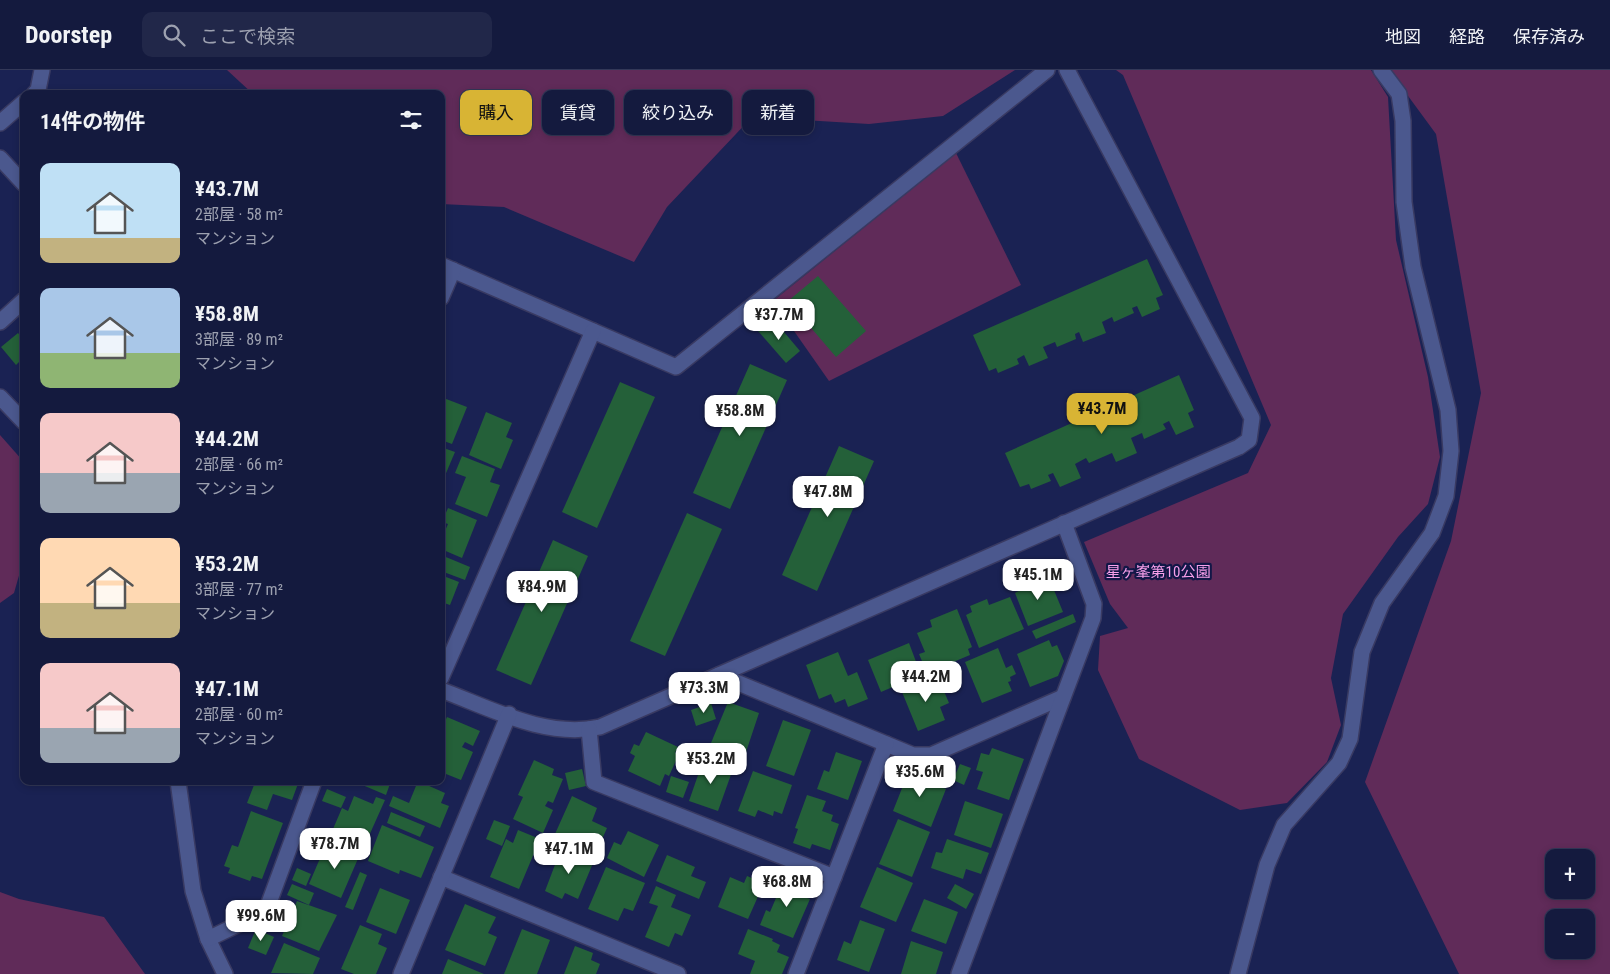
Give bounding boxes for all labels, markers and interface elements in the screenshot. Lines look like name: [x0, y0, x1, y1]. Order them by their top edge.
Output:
search box: [142, 12, 492, 57]
text: Doorstep: [25, 21, 112, 49]
icon: search: [160, 21, 188, 49]
text: ここで検索: [200, 25, 295, 48]
text: 地図: [1385, 26, 1421, 47]
text: 経路: [1449, 26, 1485, 47]
text: 保存済み: [1513, 26, 1585, 47]
chip: 購入: [460, 90, 532, 135]
chip: 賃貸: [542, 90, 614, 135]
chip: 絞り込み: [624, 90, 732, 135]
chip: 新着: [742, 90, 814, 135]
icon: filters: [397, 106, 425, 134]
text: 14件の物件: [40, 110, 145, 134]
text: ¥43.7M: [195, 177, 259, 201]
icon: home: [80, 183, 140, 243]
text: 2部屋 · 58 m²: [195, 205, 283, 224]
text: マンション: [195, 229, 275, 248]
pin: ¥37.7M: [738, 298, 820, 341]
text: ¥58.8M: [195, 302, 259, 326]
text: ¥37.7M: [755, 305, 803, 324]
icon: home: [80, 308, 140, 368]
text: 3部屋 · 89 m²: [195, 330, 283, 349]
text: マンション: [195, 354, 275, 373]
pin: ¥43.7M: [1061, 392, 1143, 435]
pin: ¥58.8M: [699, 394, 781, 437]
text: ¥43.7M: [1078, 399, 1126, 418]
text: ¥58.8M: [716, 401, 764, 420]
text: ¥44.2M: [195, 427, 259, 451]
icon: home: [80, 433, 140, 493]
text: 2部屋 · 66 m²: [195, 455, 283, 474]
pin: ¥47.8M: [787, 476, 869, 518]
text: マンション: [195, 479, 275, 498]
text: ¥47.8M: [804, 482, 852, 501]
text: ¥53.2M: [195, 552, 259, 576]
icon: home: [80, 558, 140, 618]
pin: ¥45.1M: [997, 558, 1079, 601]
park label: 星ヶ峯第10公園: [1106, 563, 1210, 581]
text: ¥45.1M: [1014, 565, 1062, 584]
pin: ¥84.9M: [501, 570, 583, 613]
text: ¥84.9M: [518, 577, 566, 596]
text: 3部屋 · 77 m²: [195, 580, 283, 599]
text: マンション: [195, 604, 275, 623]
pin: ¥44.2M: [885, 660, 967, 703]
text: ¥44.2M: [902, 667, 950, 686]
pin: ¥73.3M: [663, 672, 745, 714]
text: ¥47.1M: [195, 677, 259, 701]
text: ¥73.3M: [680, 678, 728, 697]
icon: home: [80, 683, 140, 743]
text: 2部屋 · 60 m²: [195, 705, 283, 724]
text: マンション: [195, 729, 275, 748]
pin: ¥53.2M: [670, 742, 752, 785]
text: ¥53.2M: [687, 749, 735, 768]
pin: ¥35.6M: [879, 756, 961, 798]
text: ¥35.6M: [896, 762, 944, 781]
pin: ¥78.7M: [294, 828, 376, 870]
pin: ¥47.1M: [528, 832, 610, 875]
text: ¥78.7M: [311, 834, 359, 853]
text: ¥47.1M: [545, 839, 593, 858]
map controls: [1545, 849, 1595, 959]
button: +: [1545, 849, 1595, 899]
pin: ¥68.8M: [746, 866, 828, 908]
text: ¥68.8M: [763, 872, 811, 891]
pin: ¥99.6M: [220, 900, 302, 942]
text: ¥99.6M: [237, 906, 285, 925]
button: −: [1545, 909, 1595, 959]

